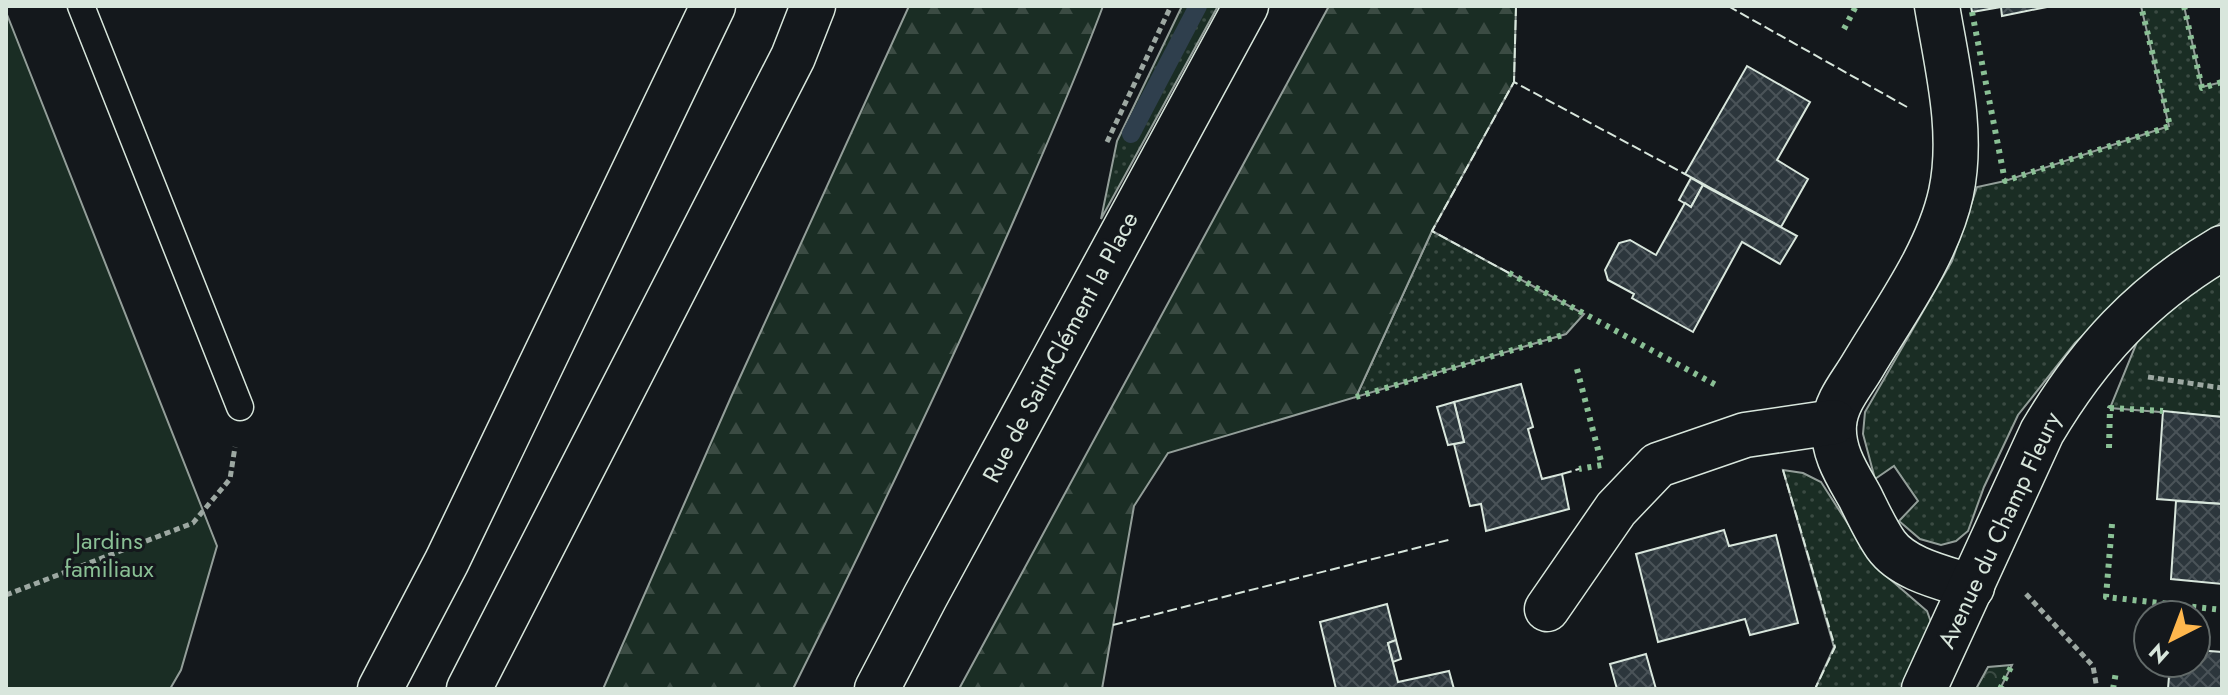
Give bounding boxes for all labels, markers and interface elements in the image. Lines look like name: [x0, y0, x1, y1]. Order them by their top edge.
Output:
street label: Rue de Saint-Clément la Place: [974, 205, 1146, 489]
street label: Avenue du Champ Fleury: [1929, 405, 2069, 654]
park label: Jardins familiaux: [64, 523, 155, 586]
north arrow: [2132, 599, 2212, 679]
text: N: [2141, 636, 2176, 672]

